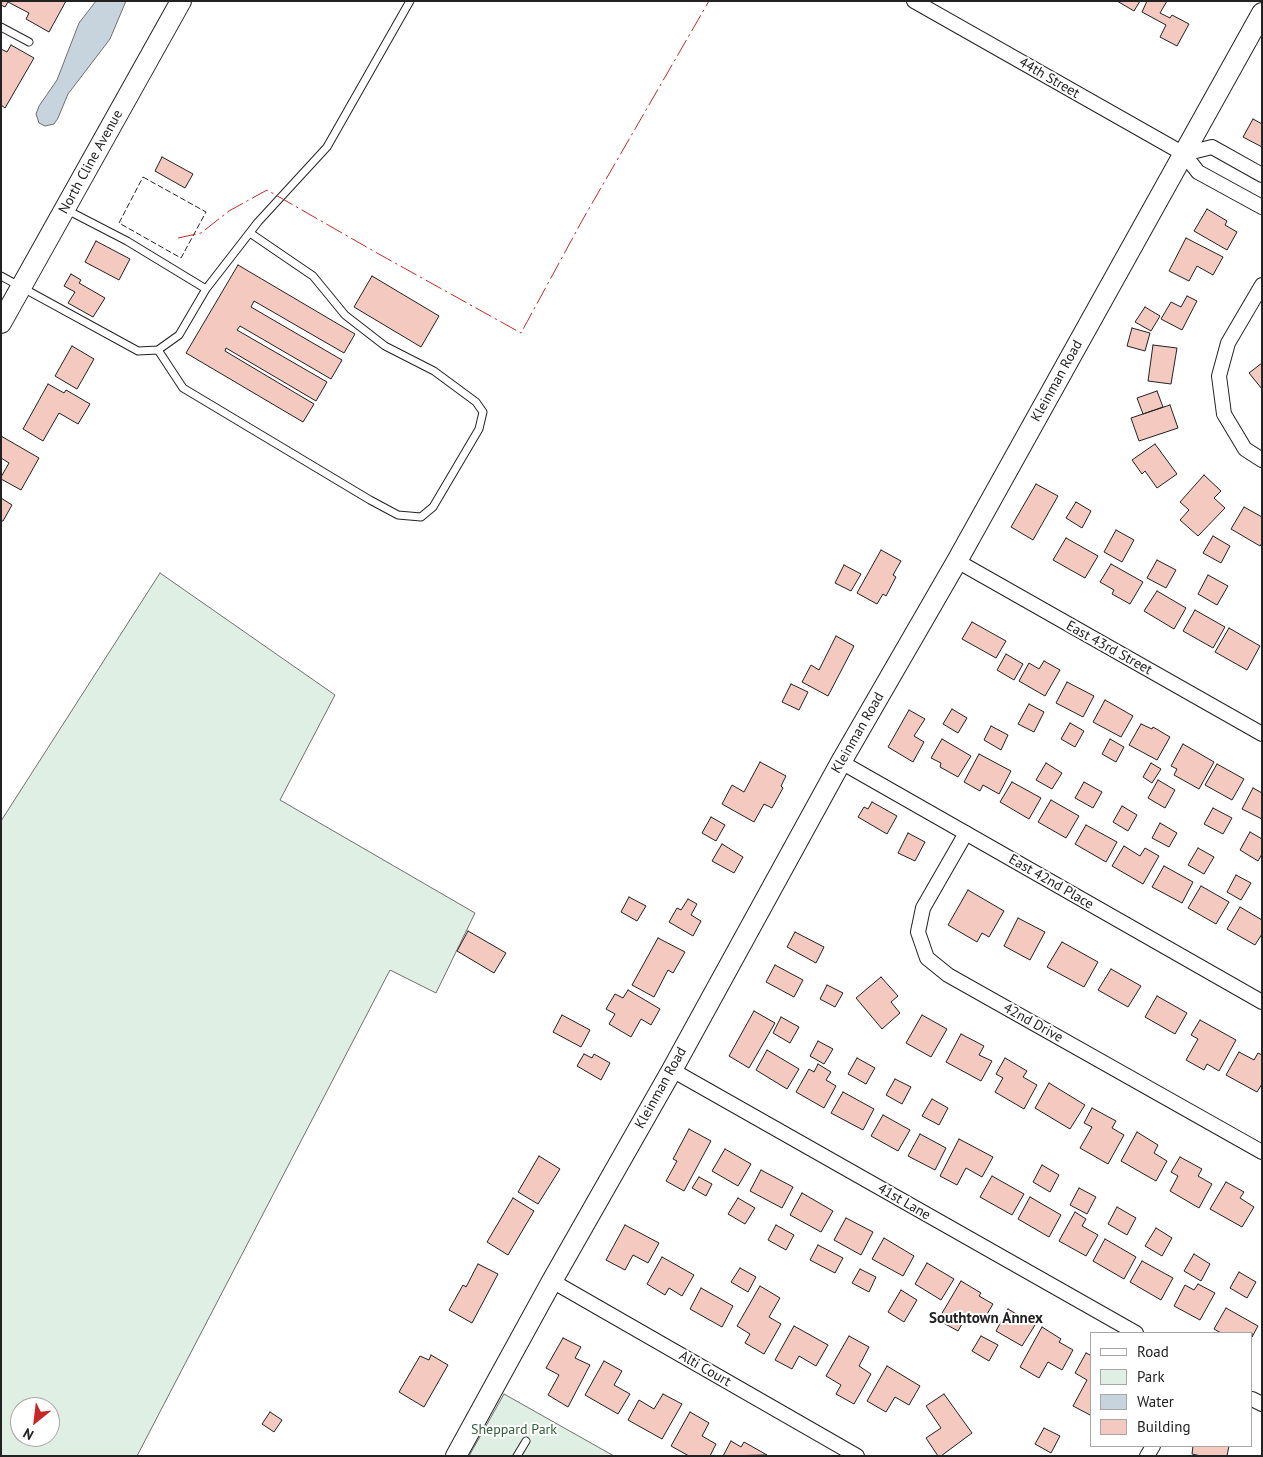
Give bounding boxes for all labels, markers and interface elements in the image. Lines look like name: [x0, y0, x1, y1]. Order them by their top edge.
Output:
street label: 44th Street: [1016, 54, 1082, 102]
street label: North Cline Avenue: [55, 107, 127, 217]
street label: Kleinman Road: [1028, 337, 1086, 425]
street label: East 43rd Street: [1063, 617, 1155, 679]
street label: Kleinman Road: [828, 690, 888, 776]
street label: East 42nd Place: [1006, 851, 1096, 913]
street label: 42nd Drive: [1000, 1000, 1066, 1046]
street label: Kleinman Road: [632, 1044, 690, 1132]
street label: 41st Lane: [875, 1180, 933, 1224]
district label: Southtown Annex: [929, 1310, 1043, 1328]
legend: [1090, 1332, 1253, 1447]
text: Road: [1137, 1342, 1169, 1361]
street label: Alti Court: [676, 1347, 734, 1391]
text: Park: [1137, 1367, 1165, 1386]
text: Water: [1137, 1392, 1174, 1411]
north arrow: [10, 1397, 60, 1447]
text: Building: [1137, 1417, 1191, 1436]
park label: Sheppard Park: [471, 1422, 557, 1438]
text: N: [20, 1424, 37, 1444]

